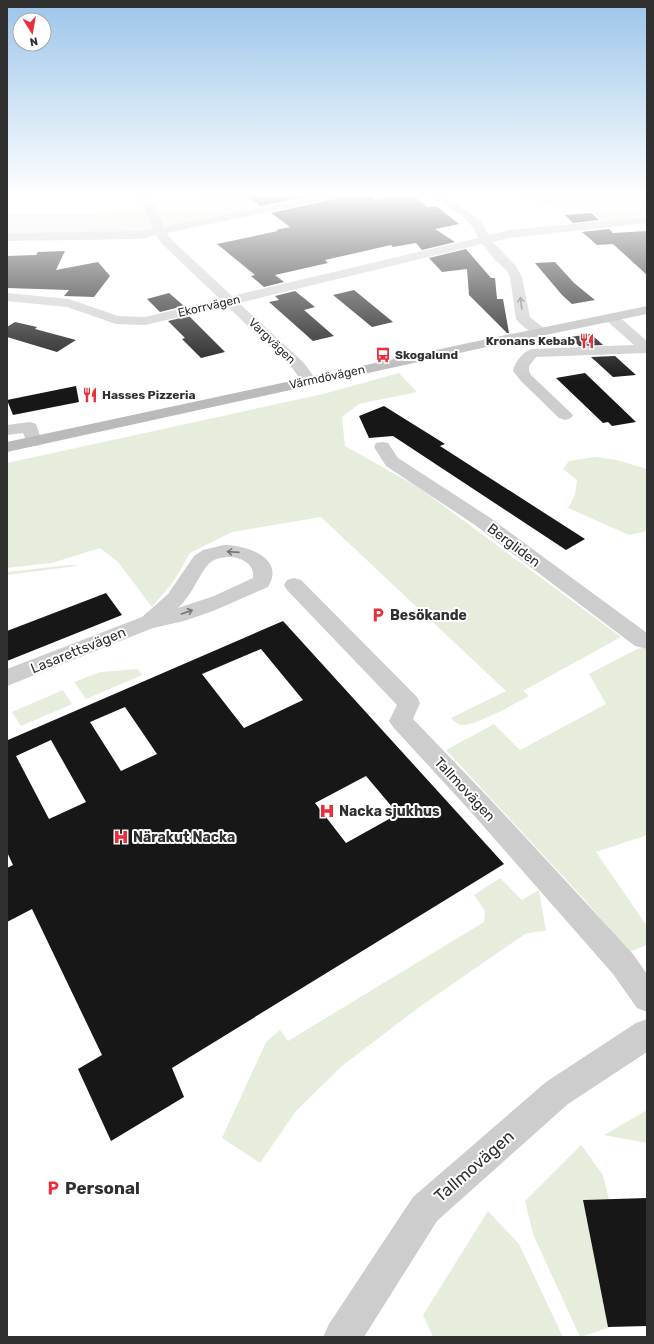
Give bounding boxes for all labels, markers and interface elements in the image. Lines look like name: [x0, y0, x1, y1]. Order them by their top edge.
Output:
north arrow: [12, 12, 52, 52]
text: N: [29, 34, 39, 48]
street label: Ekorrvägen: [177, 292, 241, 320]
one-way arrow: [517, 297, 525, 310]
street label: Vargvägen: [246, 315, 298, 367]
restaurant icon: Kronans Kebab: [578, 332, 596, 350]
place label: Kronans Kebab: [486, 334, 575, 348]
bus stop icon: Skogalund: [374, 346, 392, 364]
place label: Skogalund: [395, 348, 458, 362]
street label: Värmdövägen: [288, 362, 366, 392]
restaurant icon: Hasses Pizzeria: [81, 386, 99, 404]
place label: Hasses Pizzeria: [102, 388, 195, 402]
street label: Bergliden: [484, 520, 544, 571]
one-way arrow: [227, 549, 240, 556]
parking icon: Besökande: [369, 606, 387, 624]
one-way arrow: [180, 607, 192, 615]
place label: Besökande: [390, 607, 467, 624]
street label: Lasarettsvägen: [28, 624, 128, 677]
street label: Tallmovägen: [431, 754, 499, 825]
hospital icon: Nacka sjukhus: [318, 802, 336, 820]
place label: Nacka sjukhus: [339, 803, 440, 820]
hospital icon: Närakut Nacka: [112, 828, 130, 846]
place label: Närakut Nacka: [133, 829, 235, 846]
street label: Tallmovägen: [430, 1126, 518, 1206]
place label: Personal: [65, 1178, 140, 1198]
parking icon: Personal: [44, 1179, 62, 1197]

